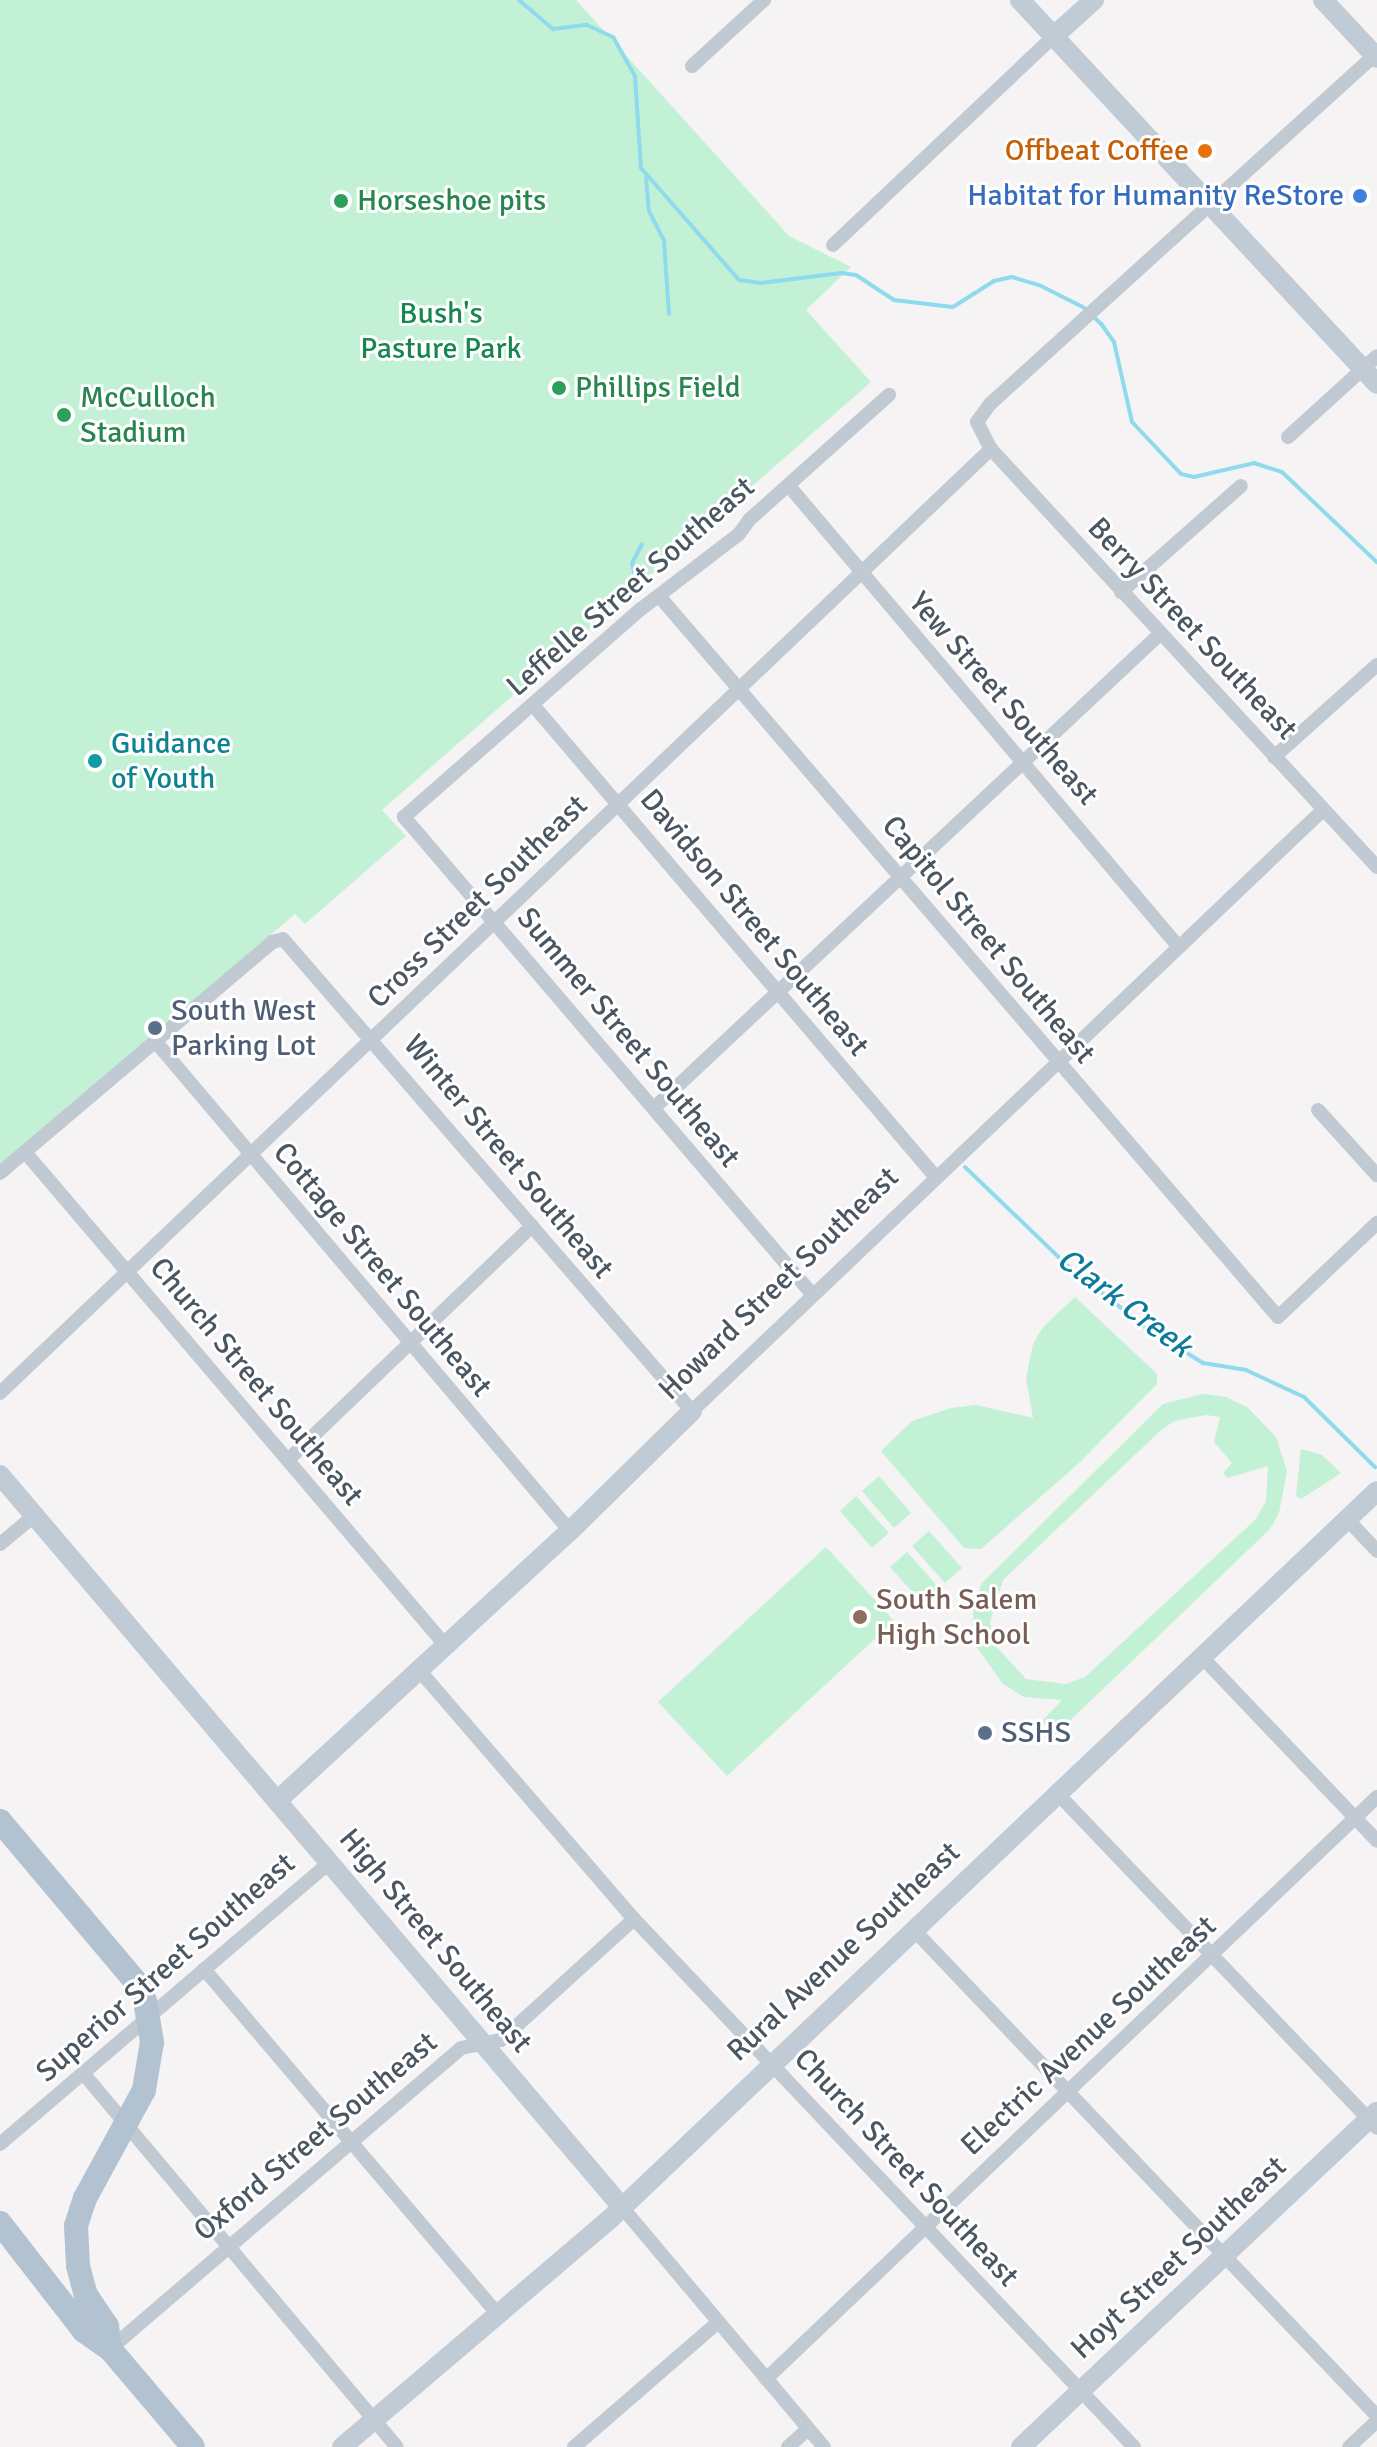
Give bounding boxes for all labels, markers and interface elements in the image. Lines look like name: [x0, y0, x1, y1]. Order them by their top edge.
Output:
place label: Offbeat Coffee: [1005, 133, 1189, 169]
marker: Offbeat Coffee: [1196, 142, 1214, 160]
place label: Habitat for Humanity ReStore: [967, 178, 1344, 214]
place label: Horseshoe pits: [357, 183, 546, 219]
marker: Habitat for Humanity ReStore: [1351, 187, 1369, 205]
marker: Horseshoe pits: [332, 192, 350, 210]
park label: Bush's Pasture Park: [360, 296, 522, 366]
place label: Phillips Field: [575, 370, 741, 406]
marker: Phillips Field: [550, 379, 568, 397]
place label: McCulloch Stadium: [80, 380, 216, 450]
marker: McCulloch Stadium: [55, 406, 73, 424]
street label: Leffelle Street Southeast: [500, 470, 762, 704]
street label: Berry Street Southeast: [1080, 510, 1304, 748]
street label: Yew Street Southeast: [901, 585, 1105, 813]
place label: Guidance of Youth: [111, 726, 231, 796]
marker: Guidance of Youth: [86, 752, 104, 770]
street label: Davidson Street Southeast: [632, 782, 876, 1064]
street label: Cross Street Southeast: [361, 788, 595, 1016]
street label: Capitol Street Southeast: [874, 809, 1102, 1071]
street label: Summer Street Southeast: [509, 901, 747, 1175]
place label: South West Parking Lot: [171, 993, 316, 1064]
marker: South West Parking Lot: [146, 1019, 164, 1037]
street label: Winter Street Southeast: [396, 1028, 620, 1286]
street label: Cottage Street Southeast: [265, 1136, 499, 1404]
street label: Howard Street Southeast: [652, 1160, 906, 1408]
water label: Clark Creek: [1049, 1240, 1199, 1366]
street label: Church Street Southeast: [142, 1251, 370, 1513]
place label: South Salem High School: [876, 1582, 1037, 1652]
marker: South Salem High School: [851, 1608, 869, 1626]
place label: SSHS: [1001, 1715, 1071, 1751]
marker: SSHS: [976, 1724, 994, 1742]
street label: High Street Southeast: [331, 1822, 539, 2060]
street label: Rural Avenue Southeast: [720, 1835, 968, 2069]
street label: Superior Street Southeast: [29, 1846, 303, 2090]
street label: Electric Avenue Southeast: [954, 1908, 1224, 2164]
street label: Oxford Street Southeast: [187, 2025, 445, 2249]
street label: Church Street Southeast: [786, 2041, 1026, 2295]
street label: Hoyt Street Southeast: [1064, 2149, 1294, 2367]

